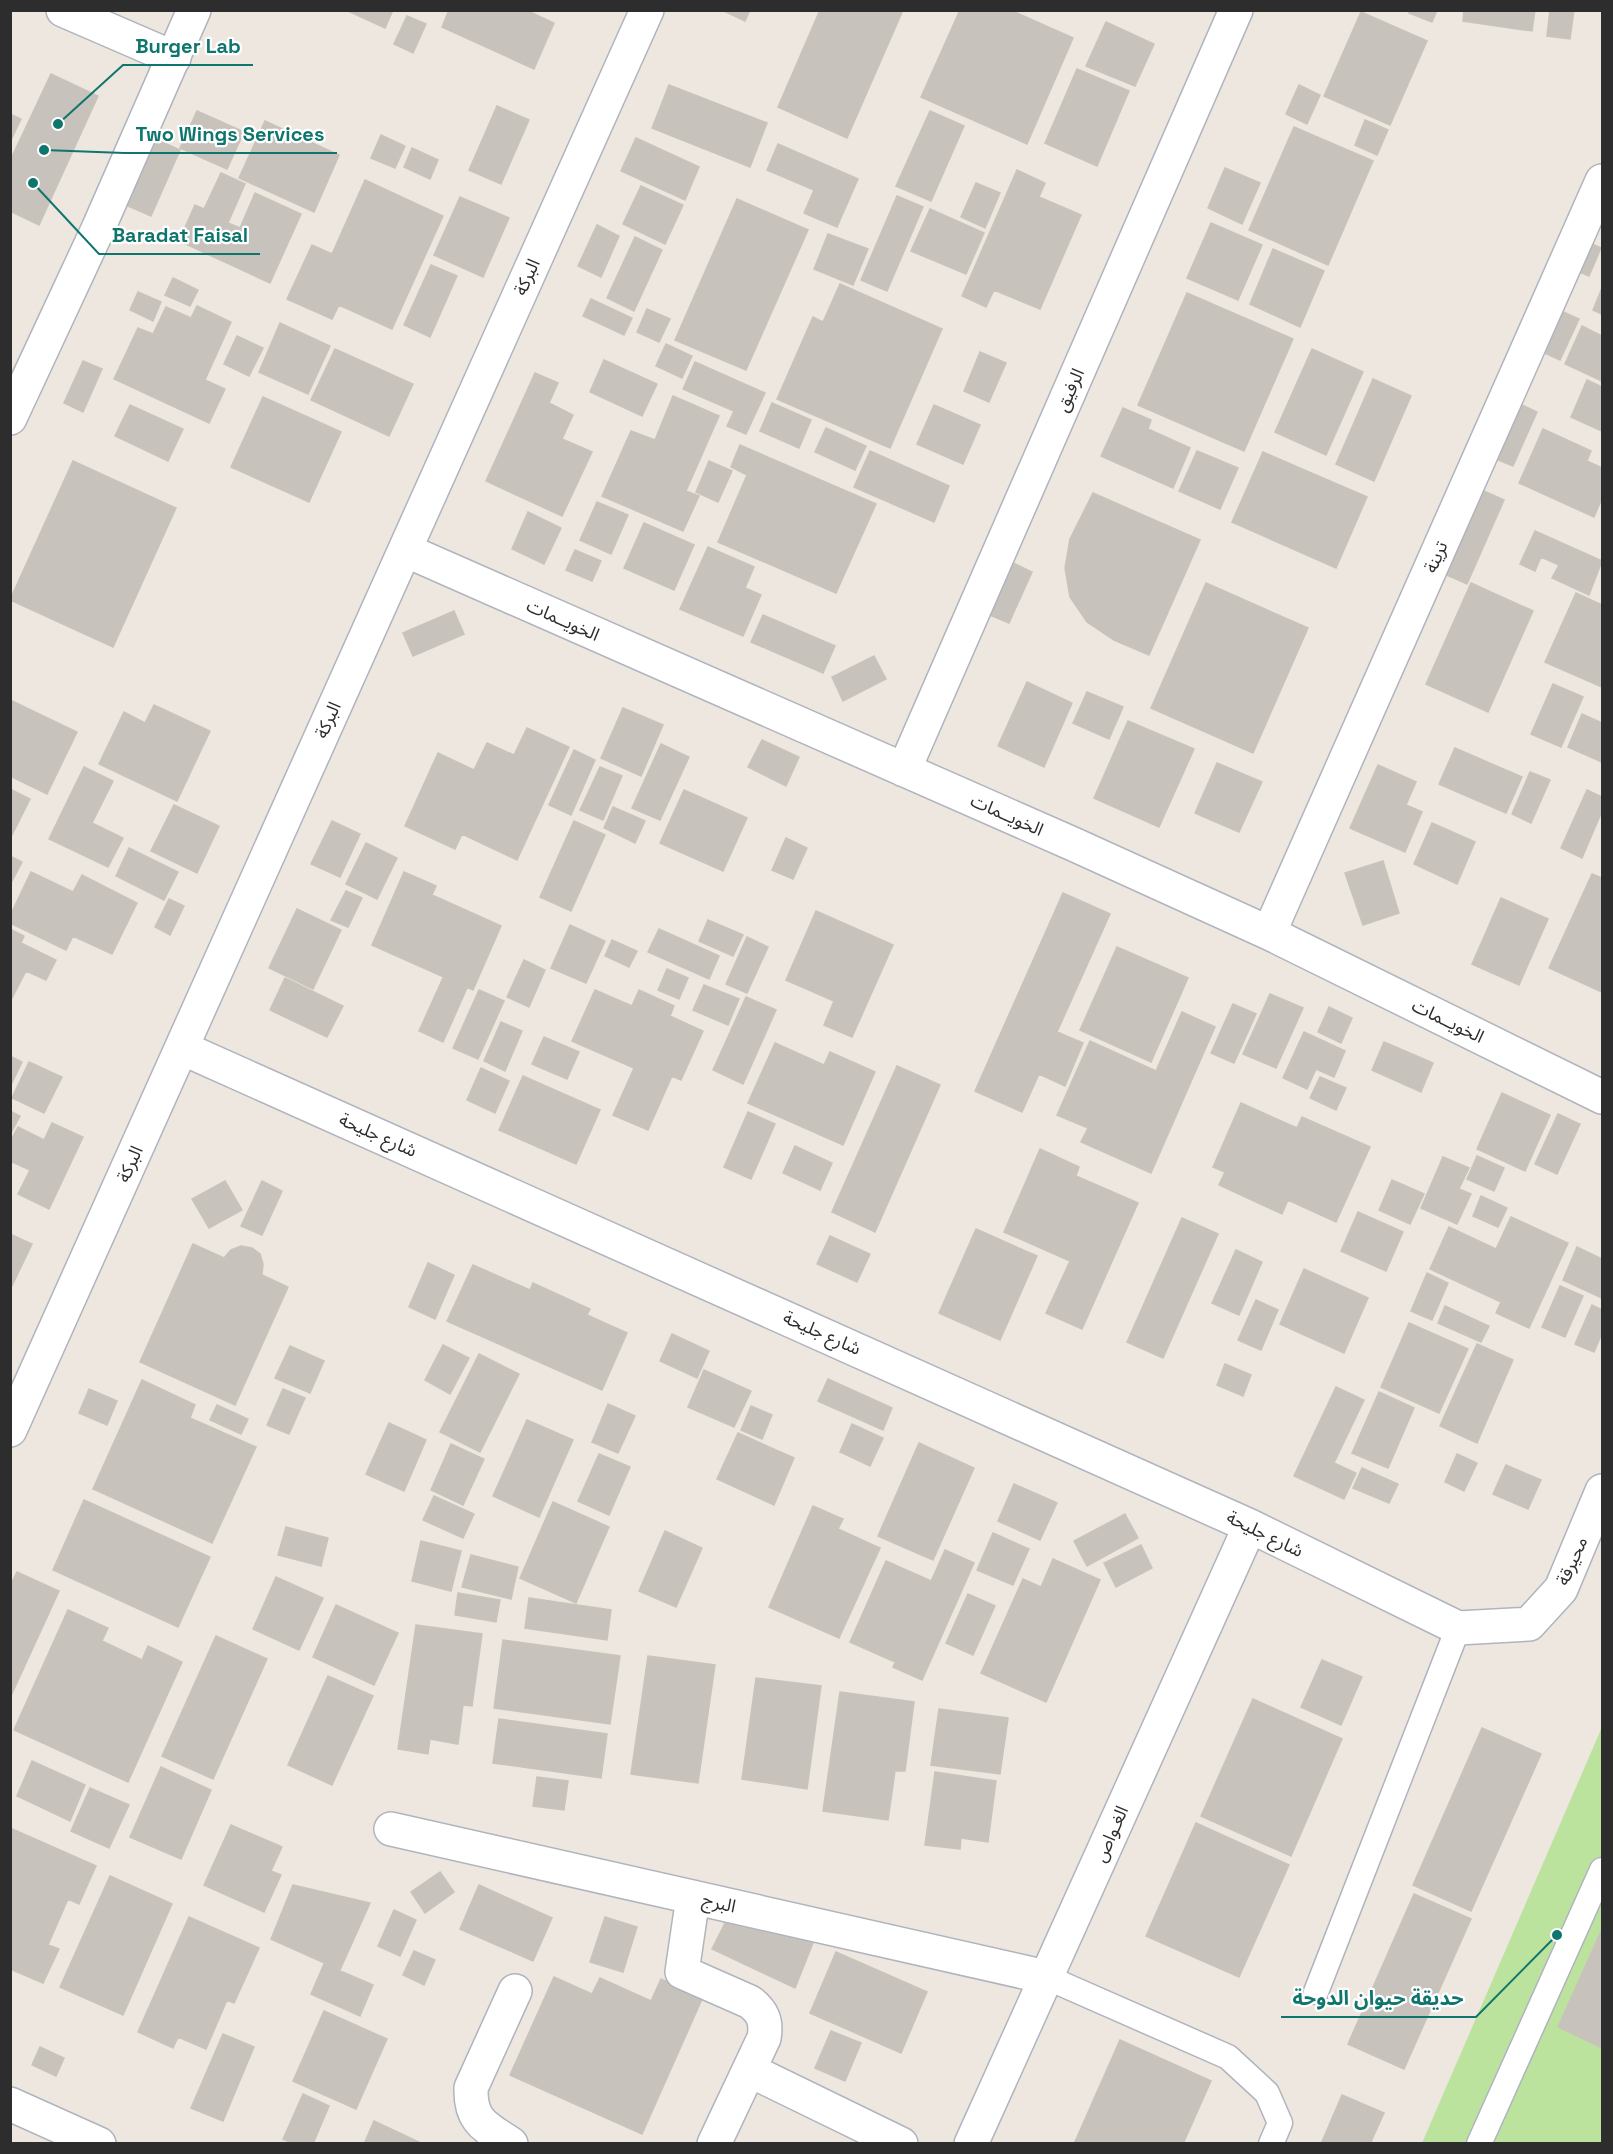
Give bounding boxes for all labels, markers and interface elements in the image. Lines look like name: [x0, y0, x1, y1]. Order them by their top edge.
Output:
callout: Burger Lab: [123, 27, 253, 65]
text: Burger Lab: [135, 33, 241, 59]
callout: Two Wings Services: [124, 115, 337, 153]
text: Two Wings Services: [136, 121, 324, 147]
callout: Baradat Faisal: [99, 216, 260, 254]
text: Baradat Faisal: [112, 222, 248, 248]
street label: البركة: [508, 255, 545, 299]
street label: الرفيق: [1050, 365, 1089, 415]
street label: ترينة: [1418, 537, 1453, 576]
street label: الخويــمات: [523, 593, 603, 646]
street label: البركة: [309, 698, 346, 742]
street label: الخويــمات: [967, 788, 1047, 841]
street label: الخويــمات: [1408, 993, 1488, 1048]
street label: شارع جليحة: [335, 1107, 421, 1165]
street label: البركة: [111, 1142, 148, 1186]
street label: شارع جليحة: [779, 1305, 865, 1363]
street label: شارع جليحة: [1222, 1505, 1307, 1565]
street label: محيرقة: [1551, 1533, 1592, 1589]
street label: الغـواص: [1088, 1802, 1133, 1866]
street label: البرج: [700, 1888, 738, 1919]
callout: حديقة حيوان الدوحة: [1281, 1979, 1476, 2017]
text: حديقة حيوان الدوحة: [1292, 1985, 1464, 2011]

